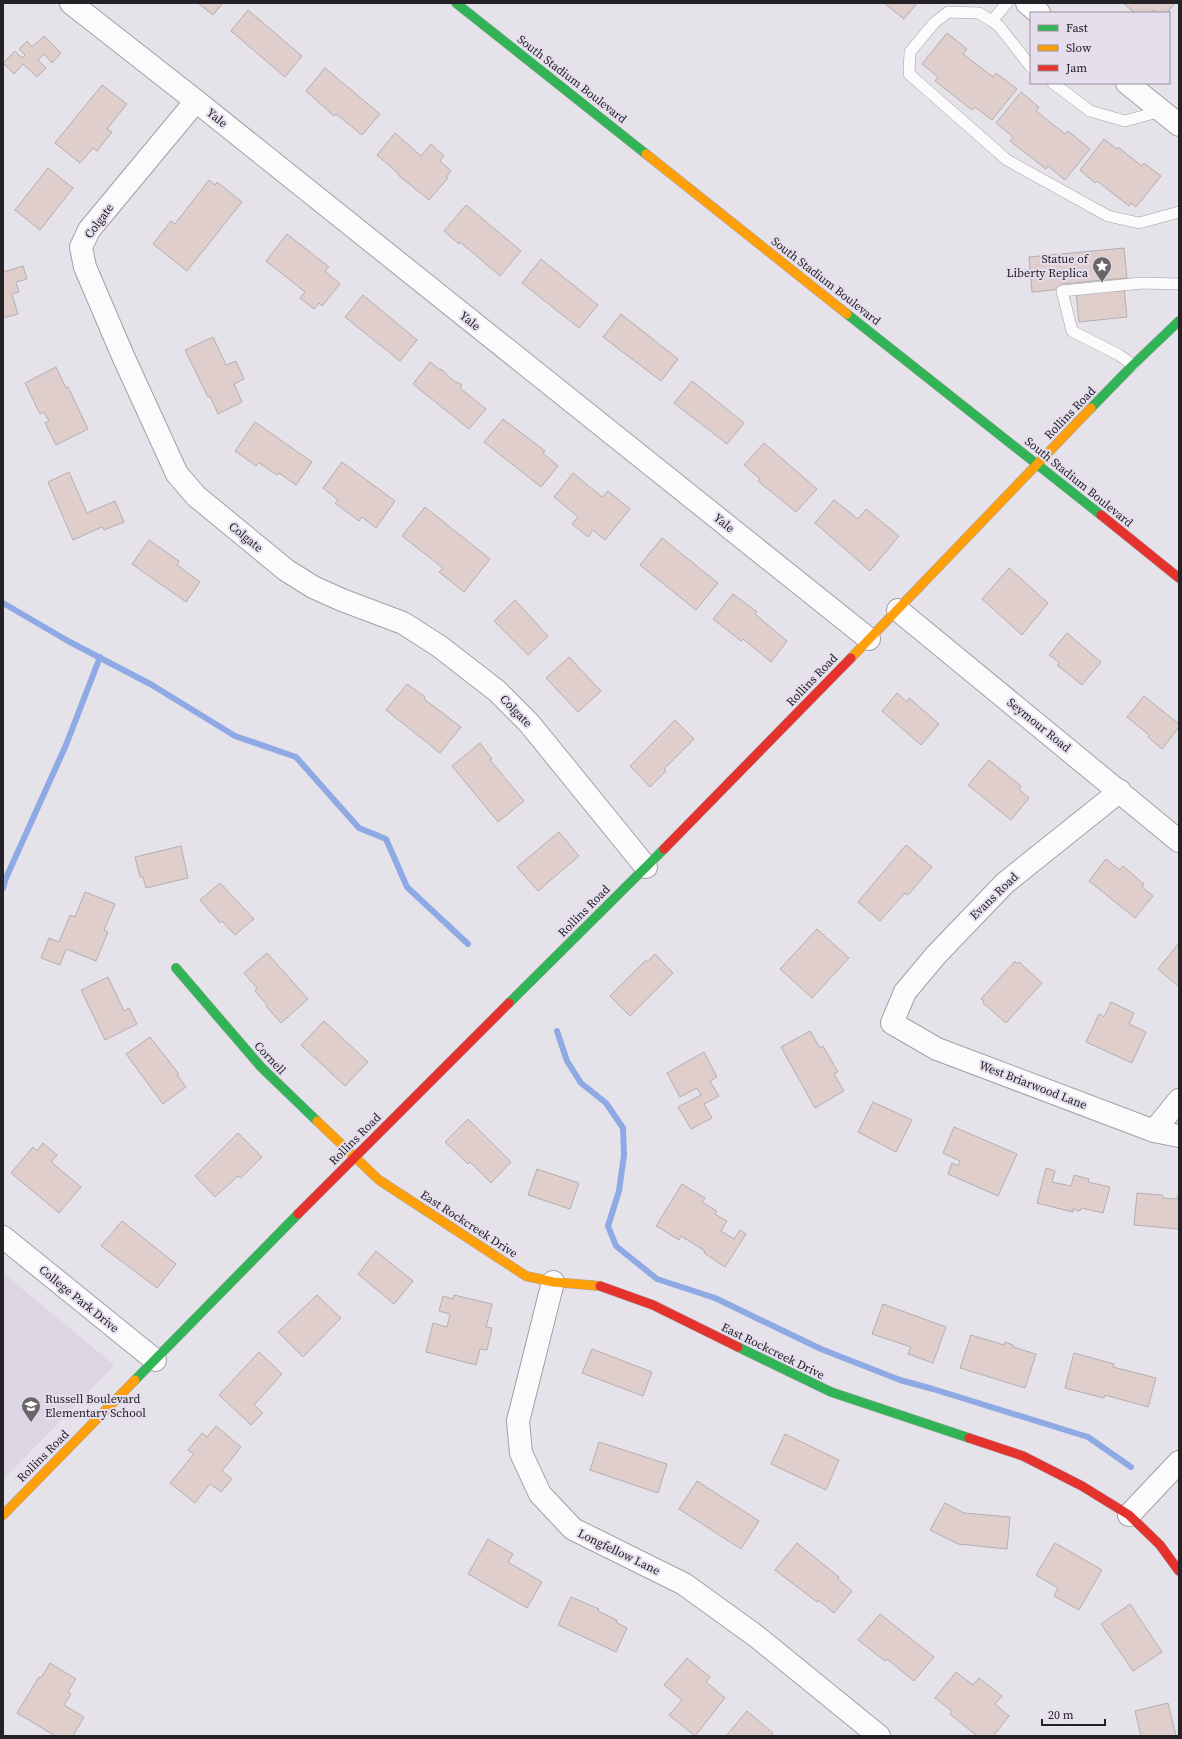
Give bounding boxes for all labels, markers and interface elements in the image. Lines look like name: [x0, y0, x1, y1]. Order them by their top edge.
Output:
legend: [1030, 12, 1170, 84]
text: Fast: [1066, 20, 1088, 36]
street label: South Stadium Boulevard: [514, 31, 630, 127]
text: Slow: [1066, 40, 1092, 56]
text: Jam: [1065, 60, 1087, 76]
street label: Yale: [203, 105, 231, 131]
street label: Colgate: [81, 200, 117, 242]
street label: South Stadium Boulevard: [768, 233, 884, 329]
place label: Statue of Liberty Replica: [1006, 251, 1090, 281]
place icon: Statue of Liberty Replica: [1091, 255, 1113, 283]
street label: Yale: [456, 308, 484, 334]
street label: Rollins Road: [1041, 383, 1099, 443]
street label: South Stadium Boulevard: [1022, 433, 1137, 531]
street label: Yale: [710, 510, 738, 536]
street label: Colgate: [226, 518, 266, 556]
street label: Rollins Road: [783, 650, 841, 710]
street label: Colgate: [496, 691, 536, 731]
street label: Seymour Road: [1004, 694, 1074, 756]
street label: Evans Road: [966, 869, 1022, 923]
street label: Rollins Road: [555, 881, 614, 940]
street label: Cornell: [251, 1038, 290, 1078]
street label: West Briarwood Lane: [977, 1057, 1089, 1113]
street label: Rollins Road: [326, 1109, 385, 1168]
street label: East Rockcreek Drive: [417, 1187, 521, 1261]
street label: College Park Drive: [36, 1262, 122, 1336]
street label: East Rockcreek Drive: [719, 1319, 827, 1383]
place label: Russell Boulevard Elementary School: [45, 1391, 146, 1421]
school or university icon: Russell Boulevard Elementary School: [20, 1395, 42, 1423]
street label: Rollins Road: [14, 1426, 73, 1485]
street label: Longfellow Lane: [575, 1525, 663, 1579]
scale bar: [1042, 1701, 1105, 1727]
text: 20 m: [1048, 1707, 1074, 1723]

